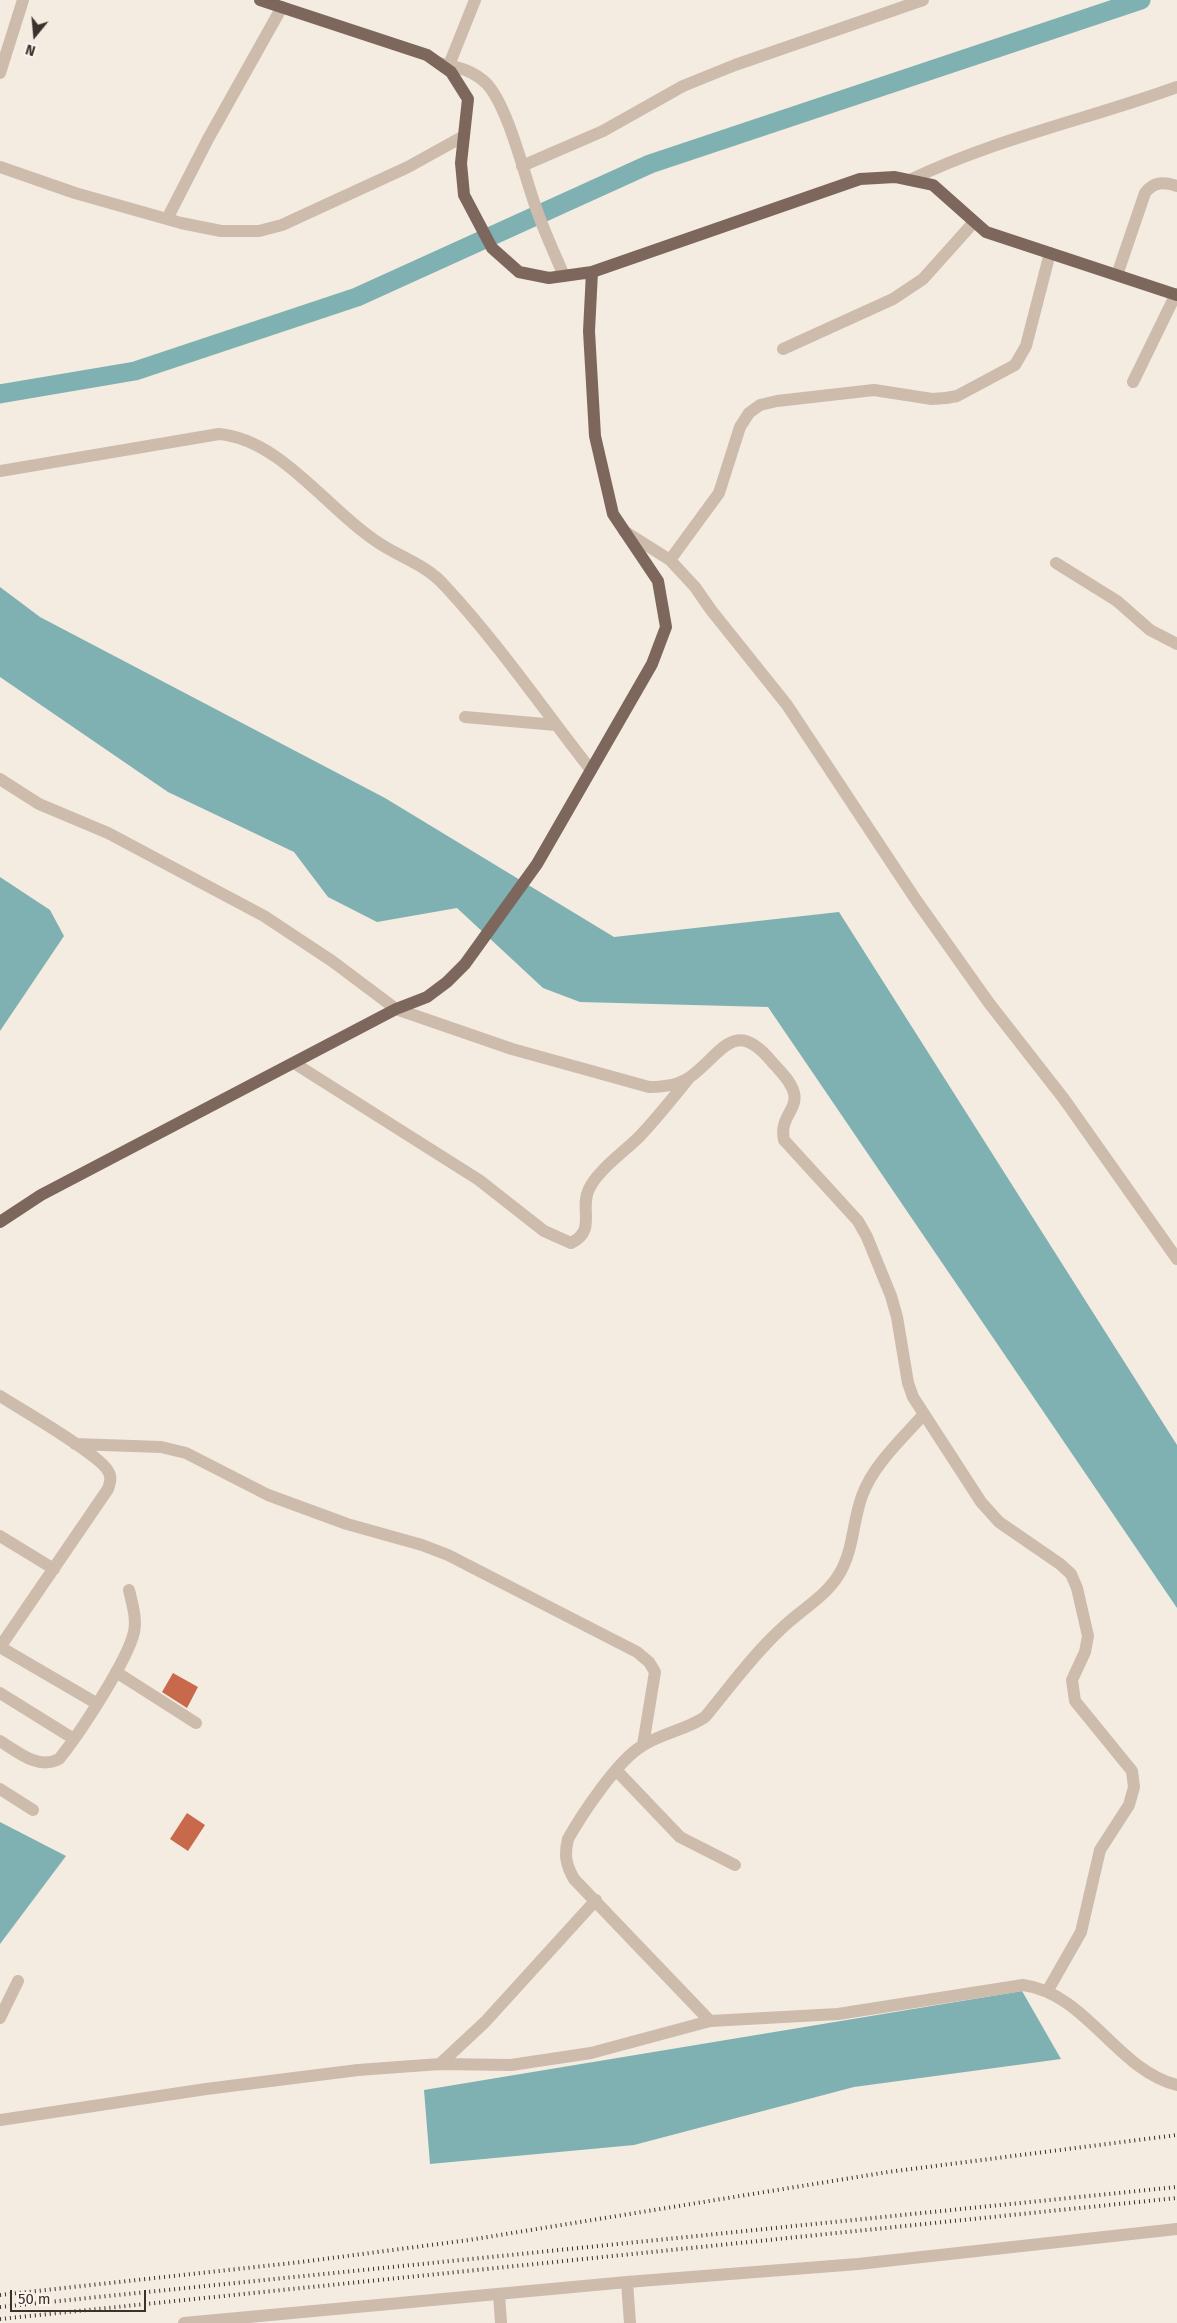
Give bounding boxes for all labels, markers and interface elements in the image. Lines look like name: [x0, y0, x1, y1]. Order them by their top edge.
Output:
north arrow: [10, 10, 60, 60]
text: N: [24, 40, 37, 59]
scale bar: [12, 2280, 149, 2312]
text: 50 m: [18, 2290, 51, 2308]

